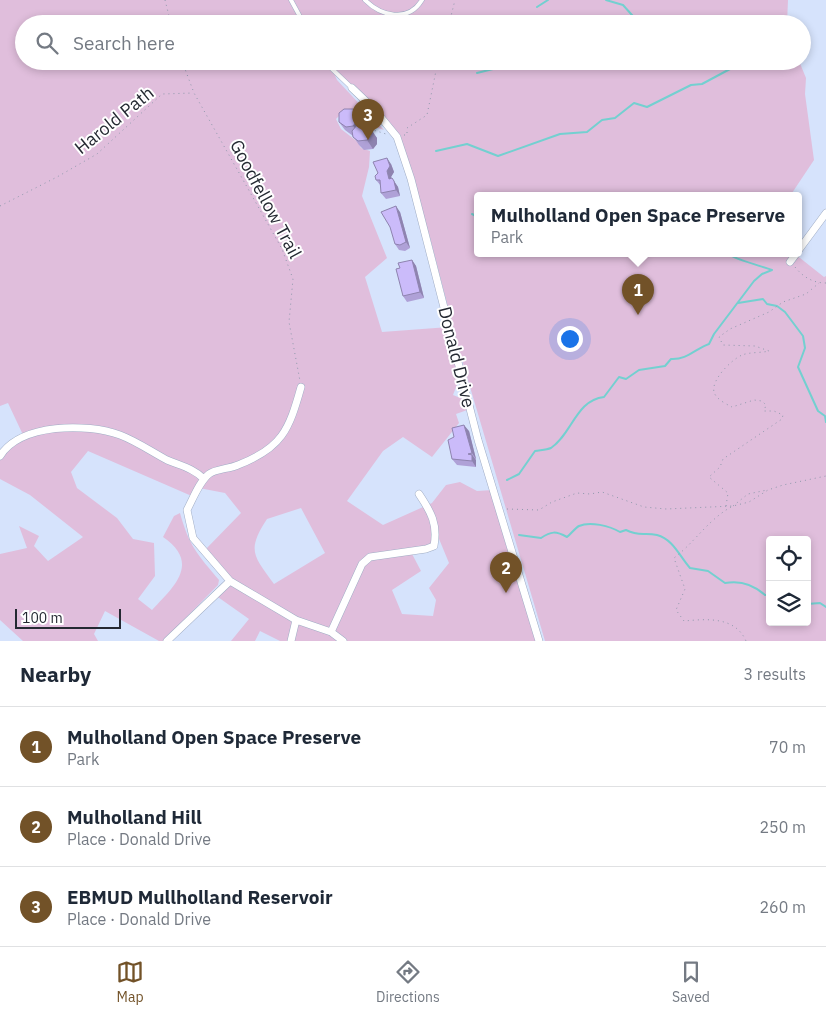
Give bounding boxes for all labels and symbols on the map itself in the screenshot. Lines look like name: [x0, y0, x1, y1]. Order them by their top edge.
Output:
street label: Harold Path: [70, 81, 158, 159]
pin: 3: [352, 99, 384, 140]
street label: Goodfellow Trail: [225, 136, 307, 263]
pin: 1: [622, 274, 654, 315]
street label: Donald Drive: [433, 304, 481, 410]
your location: [557, 326, 583, 352]
pin: 2: [490, 552, 522, 593]
scale bar: [15, 606, 121, 629]

